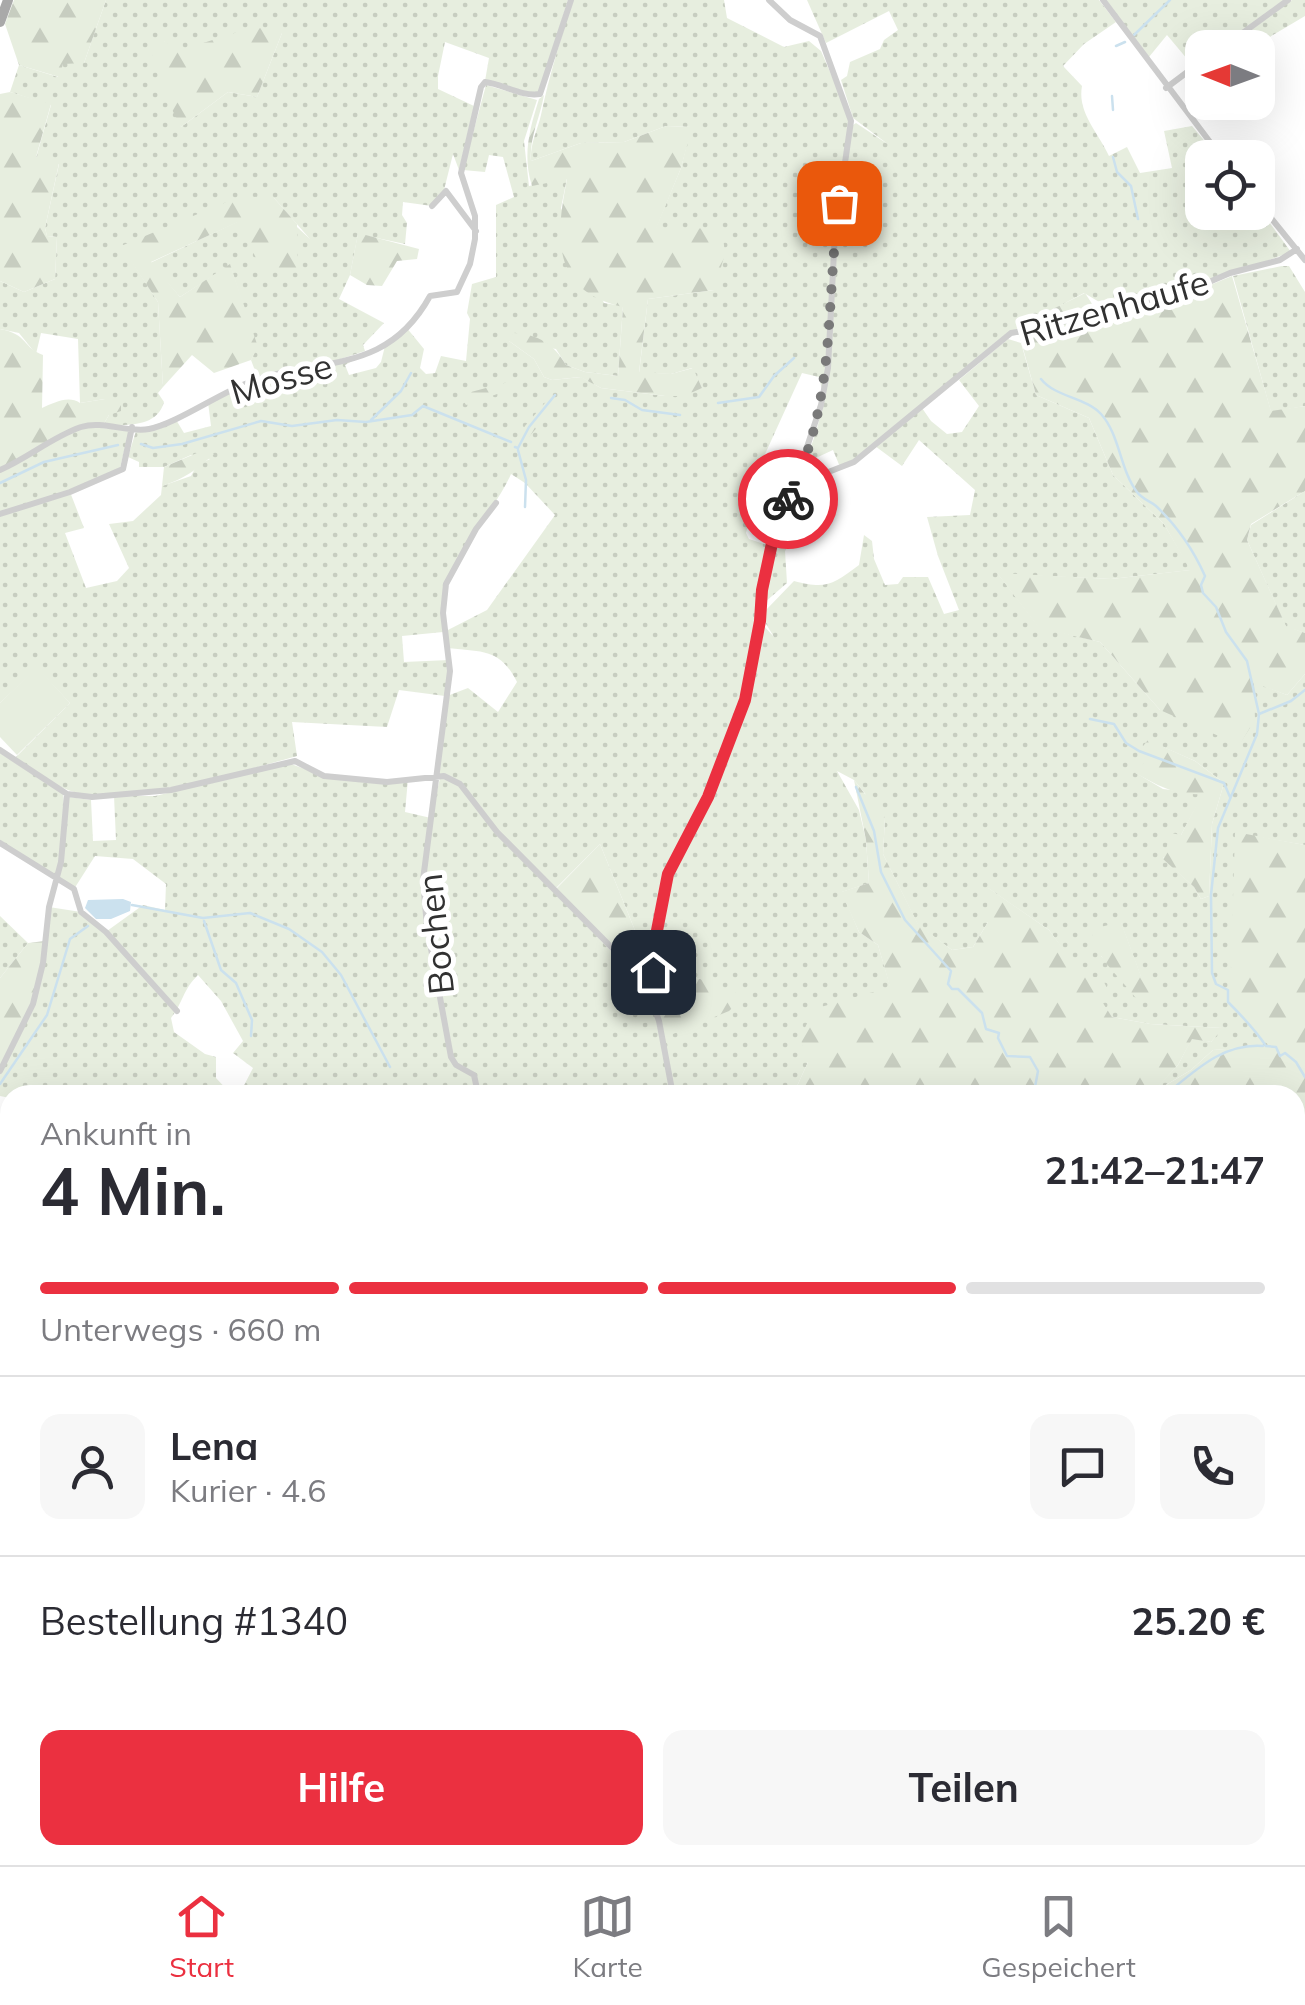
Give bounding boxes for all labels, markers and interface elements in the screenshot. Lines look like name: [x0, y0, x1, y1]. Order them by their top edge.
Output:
north arrow: [1185, 30, 1275, 120]
map controls: [1185, 30, 1275, 230]
button: locate: [1185, 140, 1275, 230]
pin: [797, 161, 882, 246]
icon: bag: [812, 176, 867, 231]
street label: Ritzenhaufe: [1015, 259, 1213, 355]
street label: Mosse: [225, 343, 337, 413]
courier: [738, 449, 838, 549]
icon: bike: [761, 472, 816, 527]
street label: Bochen: [407, 871, 463, 997]
pin: [611, 930, 696, 1015]
icon: home: [626, 945, 681, 1000]
text: Ankunft in: [40, 1113, 192, 1153]
text: 21:42–21:47: [1045, 1146, 1265, 1194]
text: 4 Min.: [40, 1150, 226, 1231]
text: Unterwegs · 660 m: [40, 1309, 321, 1349]
button: person: [40, 1414, 145, 1519]
button: chat: [1030, 1414, 1135, 1519]
button: phone: [1160, 1414, 1265, 1519]
text: Lena: [170, 1422, 258, 1470]
text: Kurier · 4.6: [170, 1470, 326, 1510]
text: Bestellung #1340: [40, 1597, 348, 1645]
text: 25.20 €: [1131, 1597, 1265, 1645]
button: Hilfe: [40, 1730, 643, 1845]
button: Teilen: [663, 1730, 1265, 1845]
tab: Start: [169, 1889, 234, 1984]
tab: Karte: [572, 1889, 643, 1984]
tab: Gespeichert: [981, 1889, 1136, 1984]

